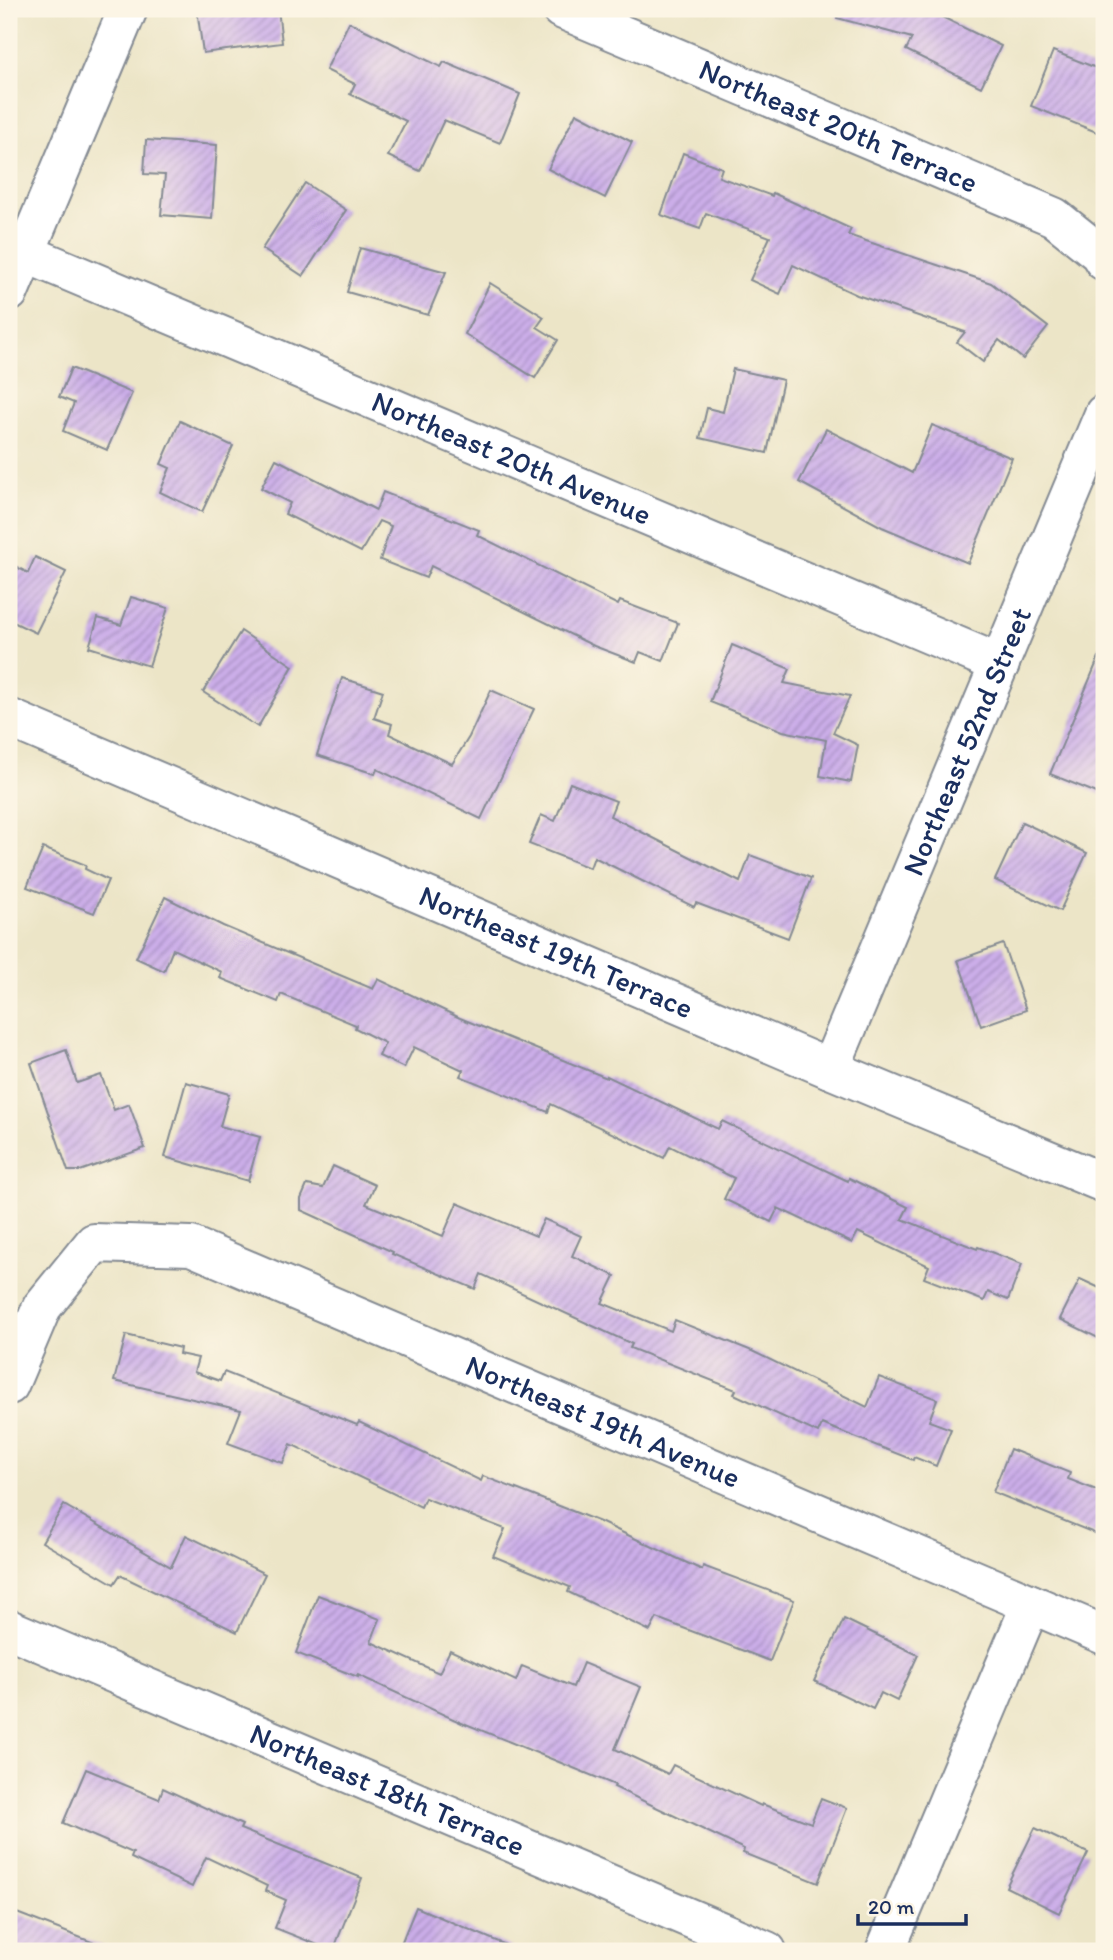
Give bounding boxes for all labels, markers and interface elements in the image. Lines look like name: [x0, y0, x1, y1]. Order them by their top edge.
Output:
street label: Northeast 20th Terrace: [694, 50, 983, 201]
street label: Northeast 20th Avenue: [366, 382, 657, 533]
street label: Northeast 52nd Street: [894, 601, 1039, 881]
street label: Northeast 19th Terrace: [414, 877, 699, 1026]
street label: Northeast 19th Avenue: [460, 1346, 746, 1496]
street label: Northeast 18th Terrace: [244, 1714, 531, 1864]
scale bar: [858, 1883, 966, 1927]
text: 20 m: [868, 1894, 915, 1919]

